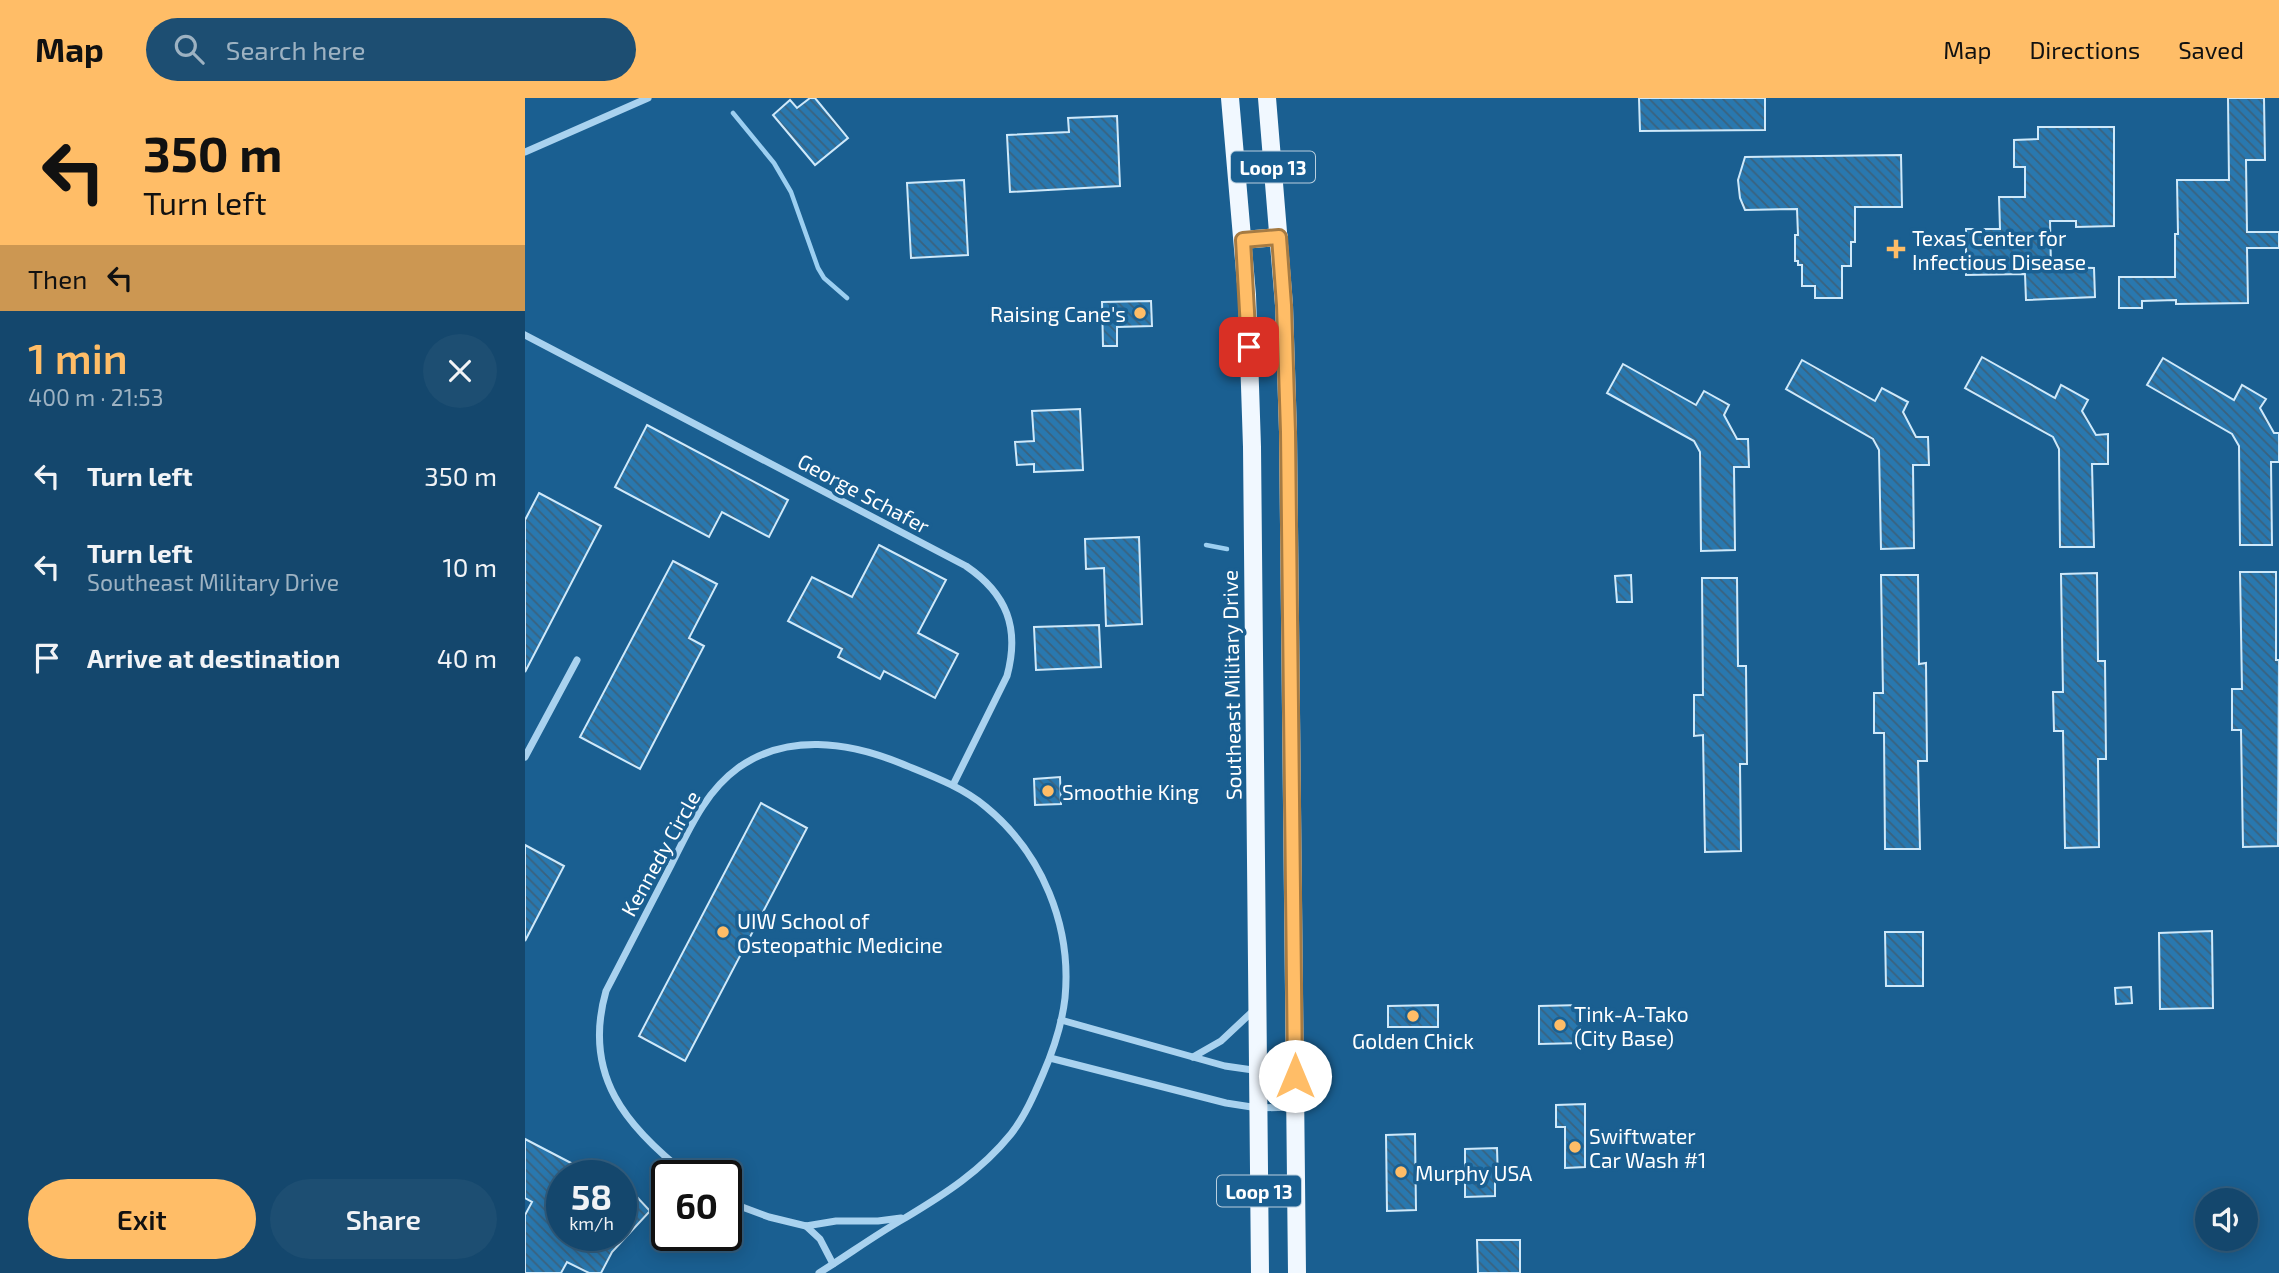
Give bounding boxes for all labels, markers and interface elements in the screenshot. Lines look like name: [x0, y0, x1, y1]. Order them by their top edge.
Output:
search box: [146, 18, 636, 81]
text: Map: [35, 29, 104, 69]
icon: search: [170, 30, 208, 68]
text: Search here: [226, 34, 365, 65]
text: Map: [1943, 35, 1991, 64]
text: Directions: [2029, 35, 2140, 64]
text: Saved: [2178, 35, 2244, 64]
text: 350 m: [143, 123, 283, 182]
icon: left: [28, 126, 119, 217]
road number: Loop 13: [1231, 152, 1315, 183]
text: Turn left: [143, 183, 267, 221]
place label: Texas Center for Infectious Disease: [1912, 225, 2086, 274]
marker: Texas Center for Infectious Disease: [1886, 239, 1906, 259]
icon: left: [101, 259, 139, 297]
text: Then: [28, 263, 87, 294]
place label: Raising Cane's: [990, 301, 1126, 326]
marker: Raising Cane's: [1132, 305, 1148, 321]
pin: [1219, 317, 1279, 377]
icon: arrive: [1230, 328, 1268, 366]
text: 1 min: [28, 332, 128, 382]
button: close: [423, 334, 497, 408]
text: 400 m · 21:53: [28, 383, 163, 411]
street label: George Schafer: [794, 448, 935, 538]
icon: left: [28, 457, 66, 495]
text: Turn left: [87, 460, 193, 491]
text: 350 m: [424, 460, 497, 491]
text: Turn left: [87, 537, 193, 568]
icon: left: [28, 548, 66, 586]
text: 10 m: [442, 551, 497, 582]
text: Southeast Military Drive: [87, 568, 339, 596]
street label: Southeast Military Drive: [1216, 570, 1246, 800]
icon: arrive: [28, 639, 66, 677]
text: Arrive at destination: [87, 642, 340, 673]
text: 40 m: [437, 642, 497, 673]
place label: Smoothie King: [1062, 779, 1199, 804]
marker: Smoothie King: [1040, 783, 1056, 799]
street label: Kennedy Circle: [615, 786, 705, 920]
place label: UIW School of Osteopathic Medicine: [737, 908, 943, 957]
marker: UIW School of Osteopathic Medicine: [715, 924, 731, 940]
place label: Tink-A-Tako (City Base): [1574, 1001, 1689, 1050]
marker: Golden Chick: [1405, 1008, 1421, 1024]
marker: Tink-A-Tako (City Base): [1552, 1017, 1568, 1033]
place label: Golden Chick: [1352, 1028, 1474, 1053]
position arrow: [1258, 1039, 1332, 1113]
place label: Swiftwater Car Wash #1: [1589, 1123, 1706, 1172]
marker: Swiftwater Car Wash #1: [1567, 1139, 1583, 1155]
speed limit sign: 60: [651, 1160, 742, 1251]
place label: Murphy USA: [1415, 1160, 1532, 1185]
marker: Murphy USA: [1393, 1164, 1409, 1180]
text: 58: [571, 1175, 612, 1217]
road number: Loop 13: [1217, 1176, 1301, 1206]
button: Exit: [28, 1179, 256, 1259]
button: Share: [270, 1179, 497, 1259]
map controls: [2195, 1188, 2258, 1251]
button: sound: [2195, 1188, 2258, 1251]
text: km/h: [569, 1212, 614, 1234]

